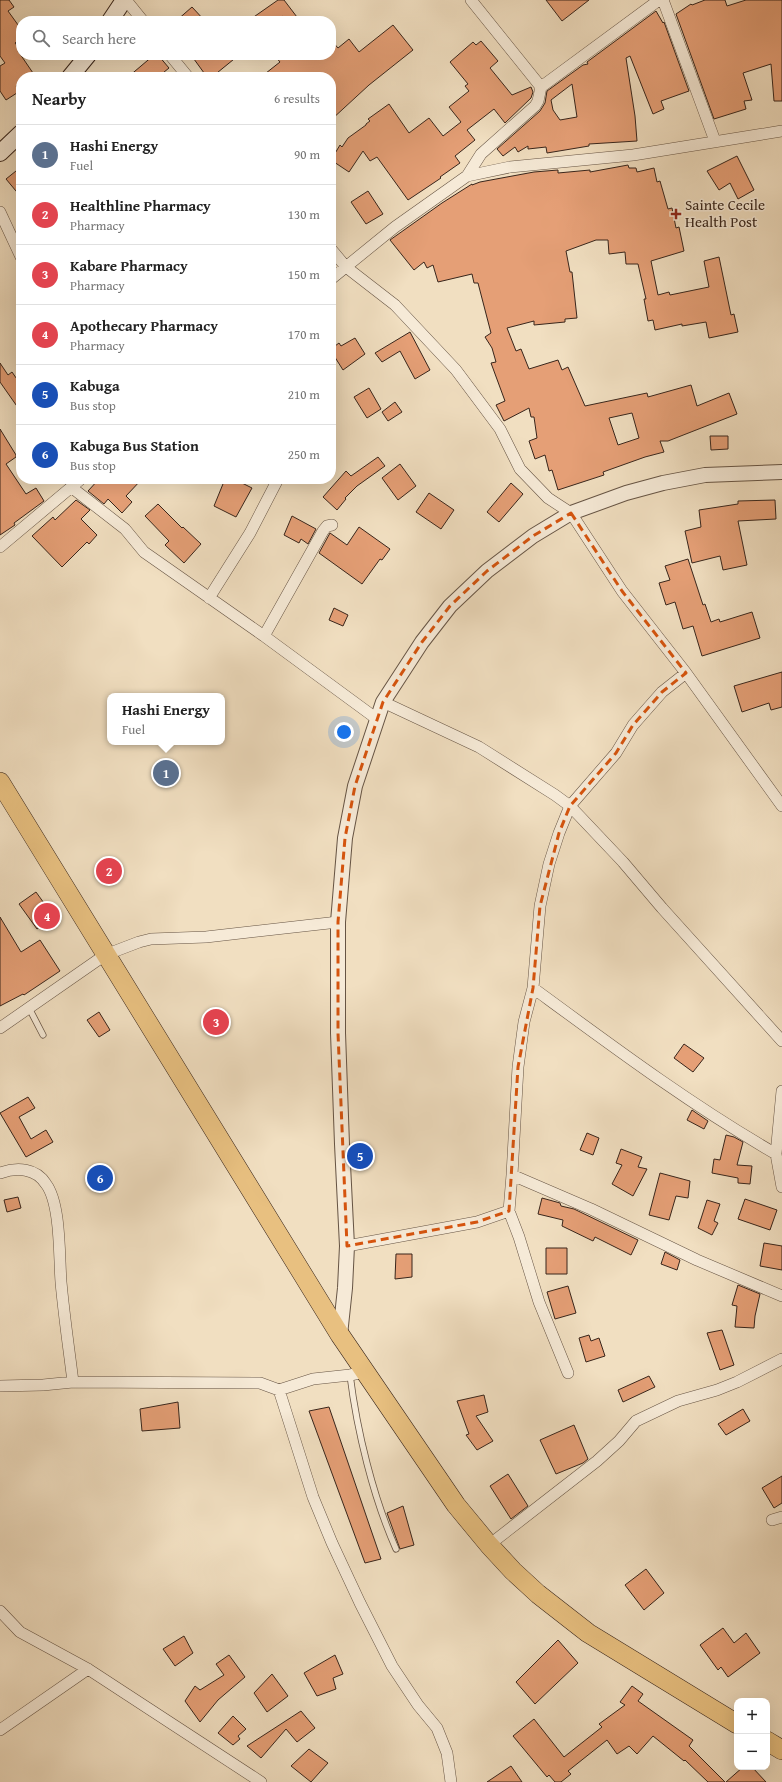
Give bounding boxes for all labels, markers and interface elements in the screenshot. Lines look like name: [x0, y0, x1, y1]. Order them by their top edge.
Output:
search box: [16, 16, 336, 60]
icon: search: [30, 27, 52, 49]
text: Search here: [62, 28, 136, 49]
text: Nearby: [32, 86, 86, 111]
text: 6 results: [274, 89, 320, 108]
text: Hashi Energy: [70, 135, 158, 156]
text: 1: [42, 145, 48, 164]
text: 90 m: [294, 145, 320, 164]
text: Fuel: [70, 156, 93, 175]
place label: Sainte Cecile Health Post: [685, 194, 765, 232]
text: Healthline Pharmacy: [70, 195, 211, 216]
text: 2: [42, 205, 48, 224]
text: 130 m: [288, 205, 320, 224]
marker: Sainte Cecile Health Post: [670, 208, 682, 220]
text: Pharmacy: [70, 216, 125, 235]
text: Kabare Pharmacy: [70, 255, 188, 276]
text: 3: [42, 265, 48, 284]
text: 150 m: [288, 265, 320, 284]
text: Pharmacy: [70, 276, 125, 295]
text: Apothecary Pharmacy: [70, 315, 218, 336]
text: 4: [42, 325, 48, 344]
text: 170 m: [288, 325, 320, 344]
text: Pharmacy: [70, 336, 125, 355]
text: Kabuga: [70, 375, 120, 396]
text: 5: [42, 385, 48, 404]
text: 210 m: [288, 385, 320, 404]
text: Bus stop: [70, 396, 116, 415]
text: Kabuga Bus Station: [70, 435, 199, 456]
text: 6: [42, 445, 48, 464]
text: 250 m: [288, 445, 320, 464]
text: Bus stop: [70, 456, 116, 475]
popup: [107, 693, 225, 745]
text: Hashi Energy: [122, 699, 210, 720]
text: Fuel: [122, 720, 145, 739]
your location: [334, 722, 354, 742]
pin: 1: [153, 758, 179, 788]
pin: 2: [96, 856, 122, 886]
pin: 4: [34, 901, 60, 931]
pin: 3: [203, 1007, 229, 1037]
pin: 5: [347, 1141, 373, 1171]
pin: 6: [87, 1163, 113, 1193]
map controls: [734, 1698, 770, 1770]
button: +: [734, 1698, 770, 1734]
button: −: [734, 1734, 770, 1770]

